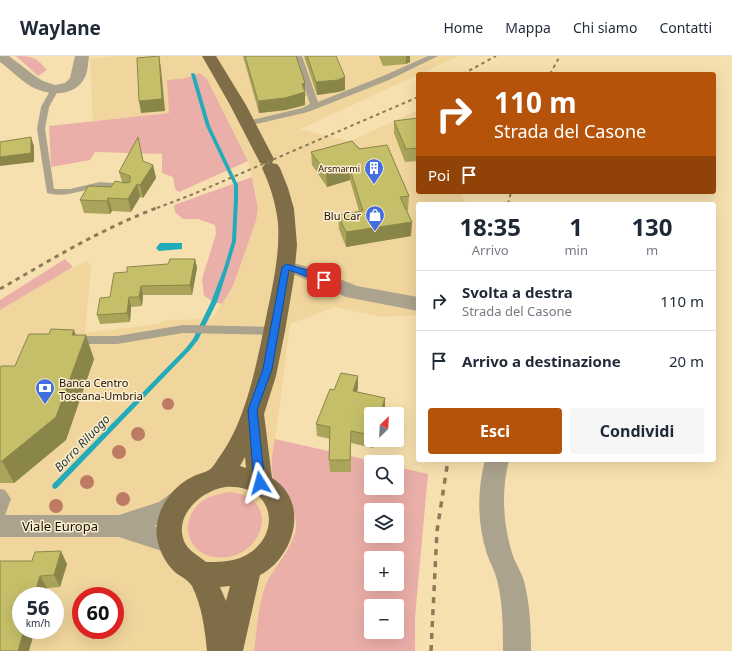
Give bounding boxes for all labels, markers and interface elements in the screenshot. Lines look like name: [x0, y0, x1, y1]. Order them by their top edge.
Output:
text: Waylane: [20, 15, 101, 41]
text: Home: [443, 18, 483, 37]
text: Mappa: [505, 18, 551, 37]
text: Chi siamo: [573, 18, 637, 37]
text: Contatti: [659, 18, 712, 37]
text: 110 m: [494, 83, 577, 121]
icon: right: [428, 88, 480, 140]
text: Strada del Casone: [494, 119, 646, 143]
building icon: Arsmarmi: [363, 157, 385, 185]
place label: Arsmarmi: [318, 162, 360, 175]
icon: arrive: [458, 164, 480, 186]
text: Poi: [428, 165, 450, 185]
shop icon: Blu Car: [364, 204, 386, 232]
place label: Blu Car: [324, 208, 361, 223]
text: 18:35: [459, 210, 521, 243]
text: 1: [569, 210, 583, 243]
text: 130: [631, 210, 673, 243]
text: Arrivo: [472, 241, 509, 259]
text: min: [564, 241, 588, 259]
text: m: [646, 241, 658, 259]
pin: [307, 263, 341, 297]
icon: arrive: [313, 269, 335, 291]
text: Svolta a destra: [462, 282, 573, 302]
icon: right: [428, 290, 450, 312]
text: 110 m: [660, 291, 704, 311]
text: Strada del Casone: [462, 302, 572, 320]
icon: arrive: [428, 350, 450, 372]
text: Arrivo a destinazione: [462, 351, 621, 371]
text: 20 m: [669, 351, 704, 371]
place label: Banca Centro Toscana-Umbria: [59, 375, 143, 403]
bank icon: Banca Centro Toscana-Umbria: [34, 377, 56, 405]
north arrow: [364, 407, 404, 447]
map controls: [364, 407, 404, 639]
button: Esci: [428, 408, 562, 454]
button: Condividi: [570, 408, 704, 454]
water label: Borro Riluogo: [50, 410, 114, 475]
button: search: [364, 455, 404, 495]
position arrow: [239, 462, 281, 504]
button: layers: [364, 503, 404, 543]
street label: Viale Europa: [22, 517, 98, 535]
button: +: [364, 551, 404, 591]
speed limit sign: 60: [72, 587, 124, 639]
text: 56: [27, 594, 49, 621]
button: −: [364, 599, 404, 639]
text: km/h: [26, 616, 50, 630]

